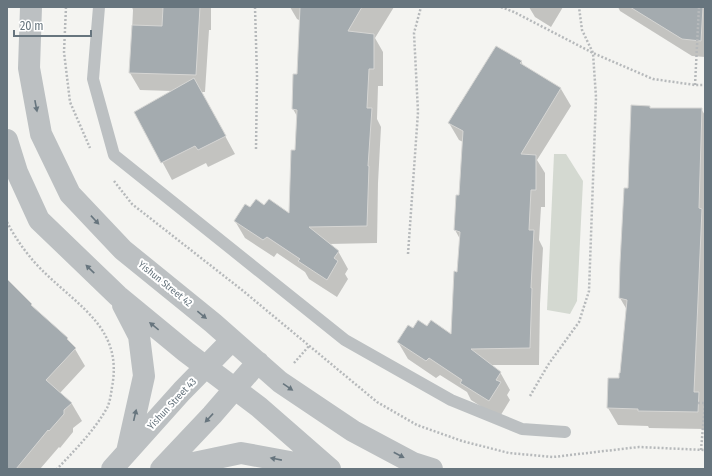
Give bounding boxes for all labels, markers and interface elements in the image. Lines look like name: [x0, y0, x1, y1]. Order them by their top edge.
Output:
scale bar: [14, 12, 91, 38]
text: 20 m: [20, 19, 44, 33]
one-way arrow: [34, 100, 40, 113]
one-way arrow: [90, 215, 99, 225]
street label: Yishun Street 42: [136, 259, 195, 310]
one-way arrow: [85, 264, 95, 274]
one-way arrow: [197, 310, 208, 319]
one-way arrow: [149, 321, 160, 330]
street label: Yishun Street 43: [145, 375, 199, 432]
one-way arrow: [283, 383, 293, 391]
one-way arrow: [133, 409, 139, 421]
one-way arrow: [204, 413, 213, 423]
one-way arrow: [393, 452, 405, 458]
one-way arrow: [270, 455, 282, 461]

